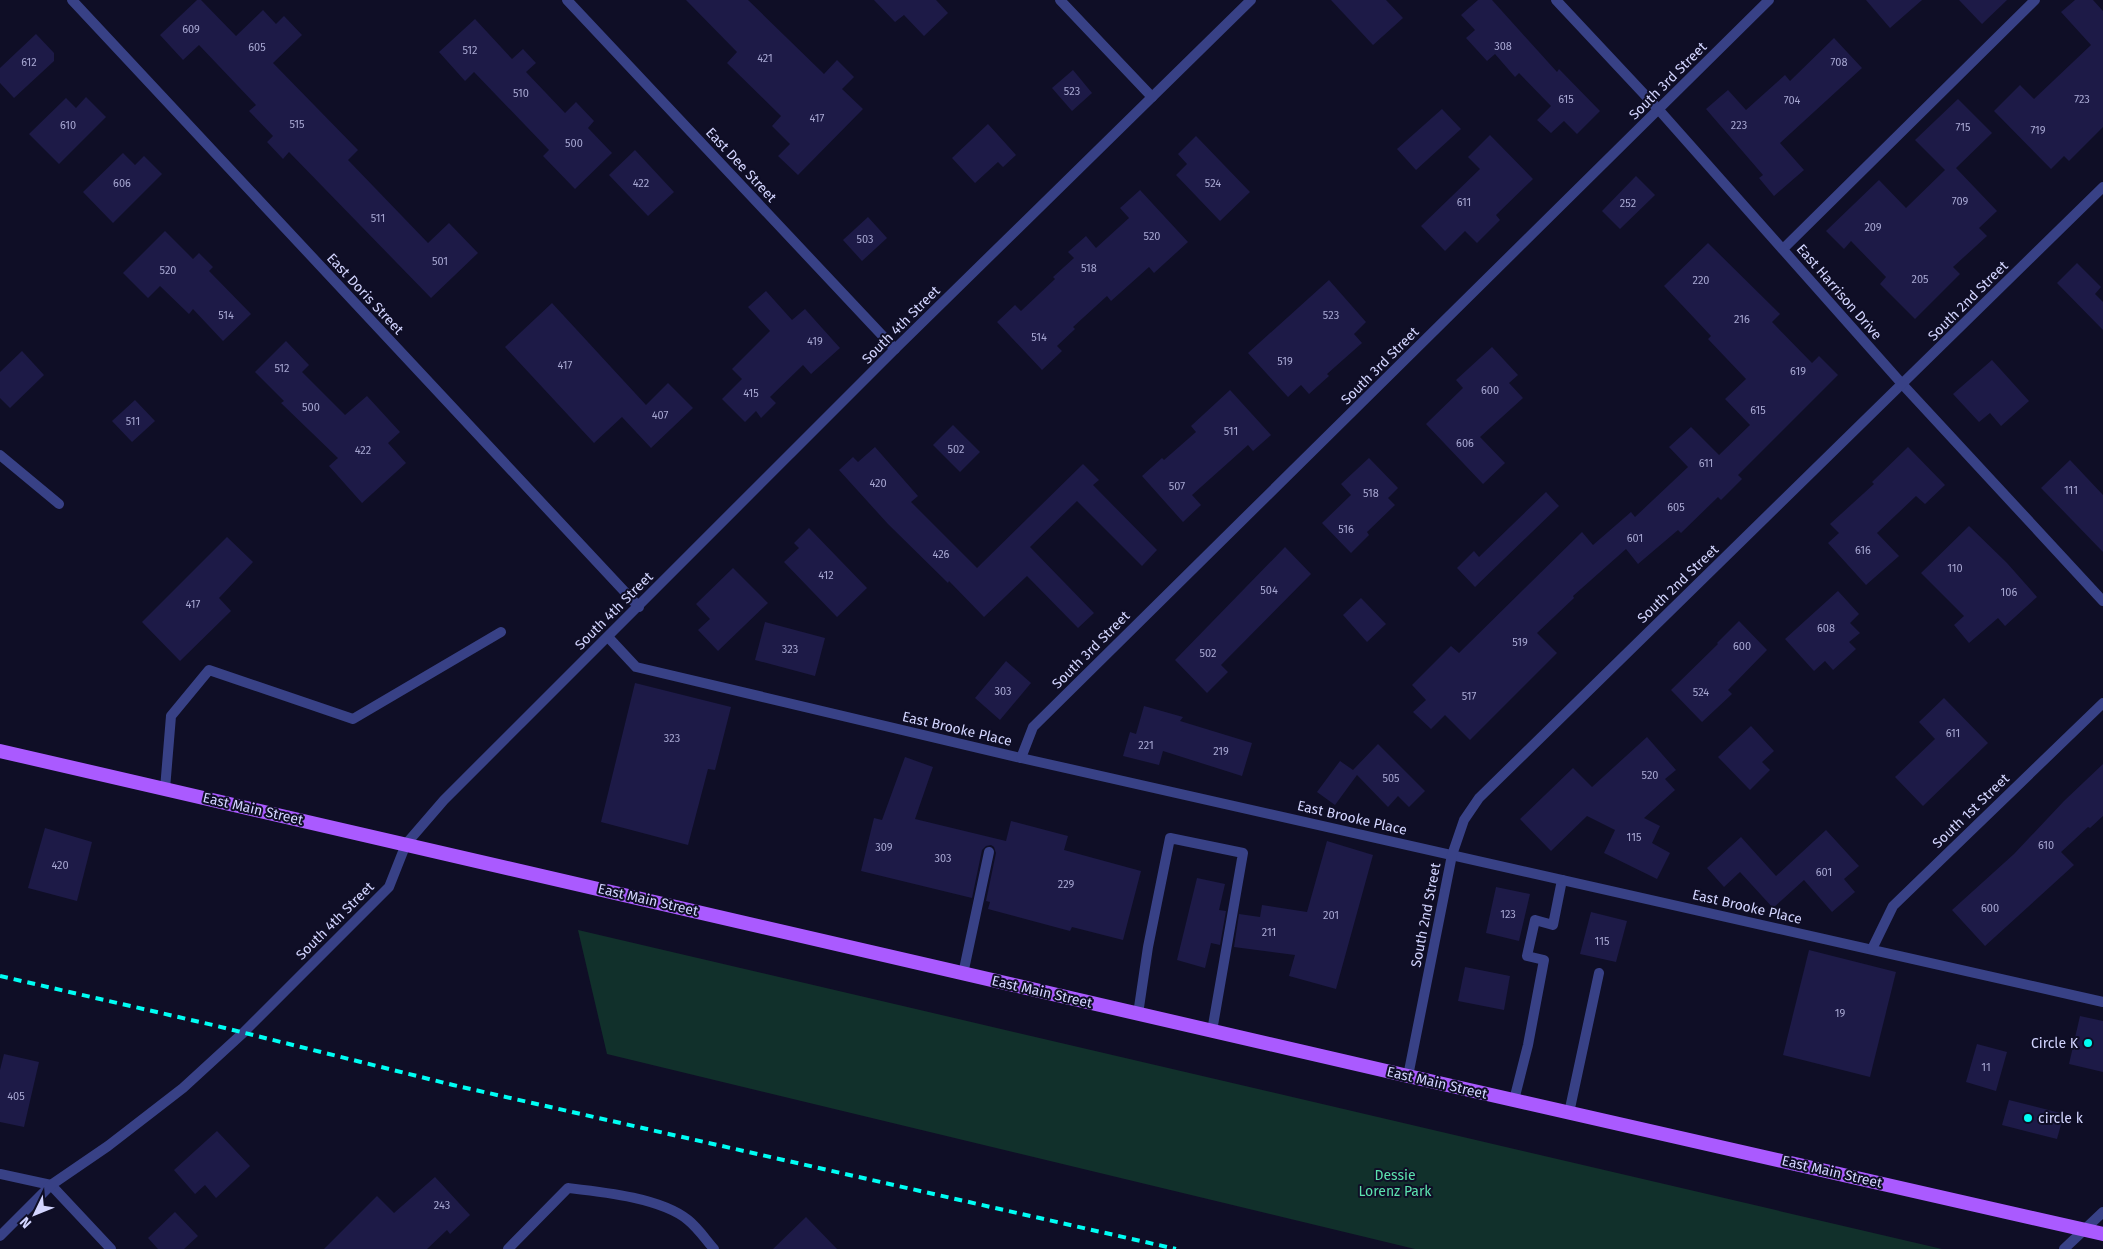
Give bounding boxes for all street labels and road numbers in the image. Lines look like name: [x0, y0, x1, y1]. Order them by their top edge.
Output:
street label: South 3rd Street: [1626, 38, 1711, 123]
street label: East Dee Street: [702, 124, 781, 207]
street label: East Harrison Drive: [1793, 241, 1885, 343]
street label: East Doris Street: [323, 250, 408, 339]
street label: South 2nd Street: [1924, 257, 2012, 345]
street label: South 4th Street: [858, 282, 944, 368]
street label: South 3rd Street: [1338, 323, 1423, 408]
street label: South 2nd Street: [1634, 540, 1723, 627]
street label: South 4th Street: [571, 568, 657, 654]
street label: South 3rd Street: [1049, 607, 1134, 692]
street label: East Brooke Place: [901, 708, 1013, 750]
street label: South 1st Street: [1929, 769, 2014, 852]
street label: East Main Street: [201, 789, 306, 829]
street label: East Brooke Place: [1296, 797, 1408, 839]
street label: South 2nd Street: [1408, 860, 1445, 969]
street label: South 4th Street: [292, 878, 378, 964]
street label: East Main Street: [596, 880, 701, 920]
street label: East Brooke Place: [1691, 886, 1803, 928]
street label: East Main Street: [990, 972, 1095, 1012]
street label: East Main Street: [1385, 1063, 1490, 1103]
street label: East Main Street: [1780, 1152, 1885, 1192]

